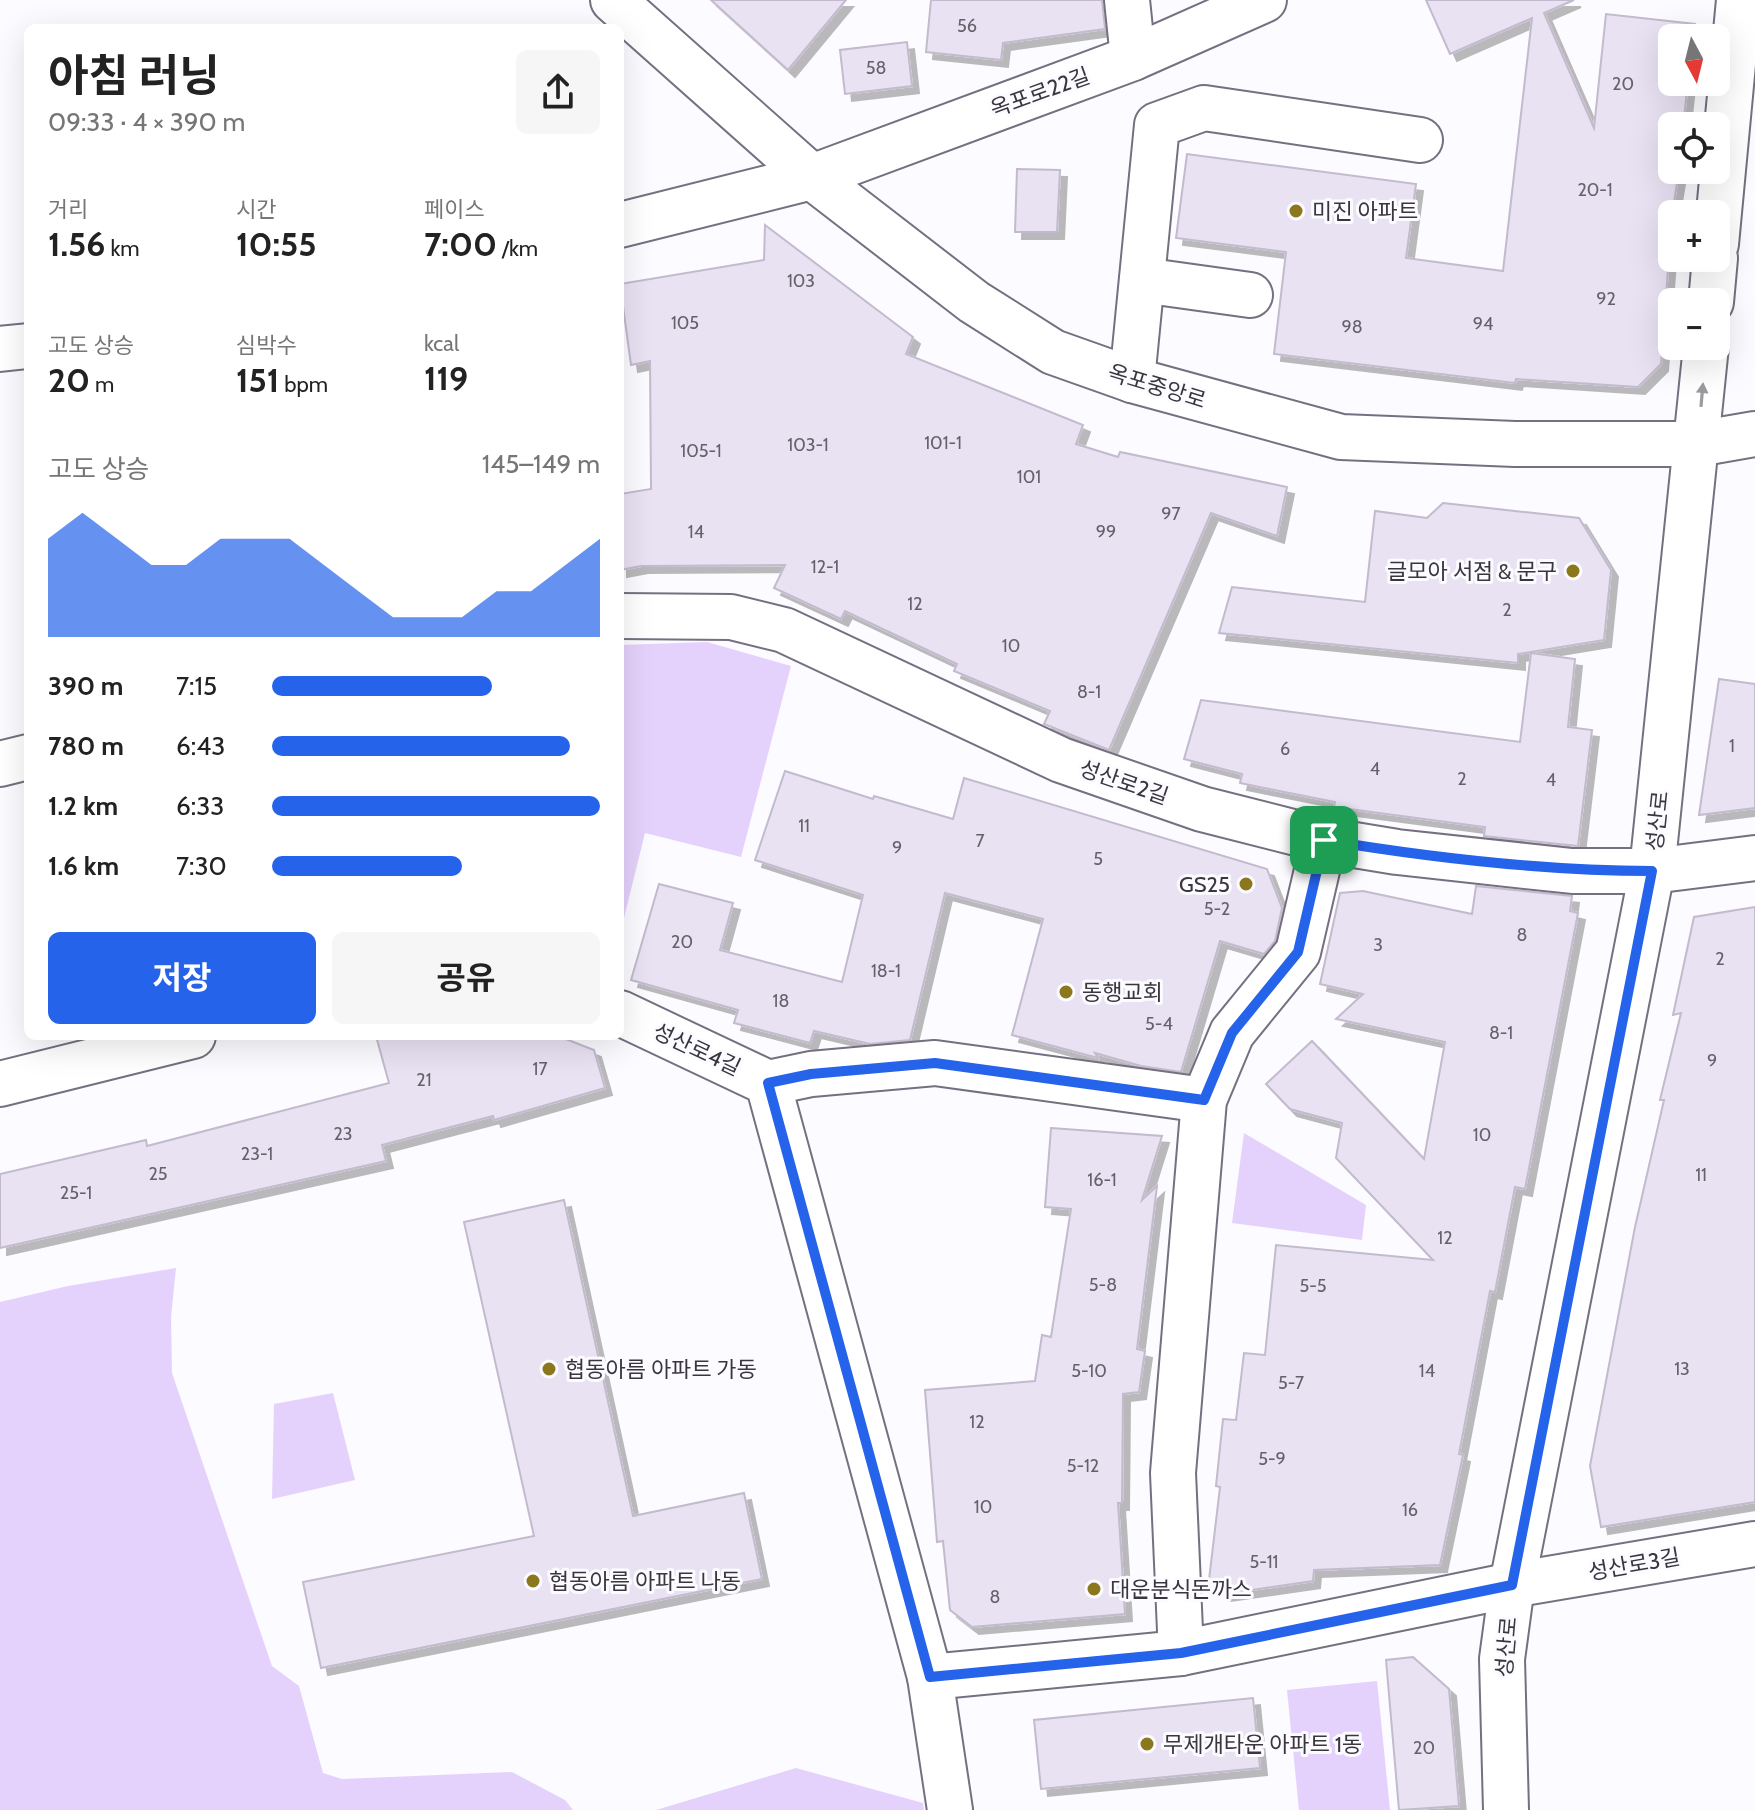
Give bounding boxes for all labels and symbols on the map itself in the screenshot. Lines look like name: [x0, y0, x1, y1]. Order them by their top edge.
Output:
house number: 56: [957, 15, 977, 37]
north arrow: [1658, 24, 1730, 96]
house number: 58: [866, 57, 886, 79]
street label: 옥포로22길: [987, 62, 1094, 123]
house number: 20: [1612, 73, 1634, 95]
house number: 20-1: [1577, 179, 1613, 201]
place label: 미진 아파트: [1312, 198, 1418, 225]
marker: 미진 아파트: [1287, 202, 1305, 220]
house number: 103: [787, 270, 815, 292]
house number: 92: [1596, 288, 1616, 310]
house number: 105: [671, 312, 699, 334]
house number: 94: [1473, 313, 1493, 335]
house number: 98: [1341, 316, 1363, 338]
street label: 옥포중앙로: [1105, 359, 1209, 414]
one-way arrow: [1695, 382, 1708, 407]
house number: 101-1: [924, 432, 962, 454]
house number: 103-1: [787, 434, 829, 456]
house number: 105-1: [680, 440, 722, 462]
house number: 101: [1017, 466, 1041, 488]
house number: 97: [1161, 503, 1181, 525]
house number: 14: [688, 521, 704, 543]
house number: 99: [1096, 521, 1116, 543]
house number: 12-1: [811, 556, 839, 578]
place label: 글모아 서점 & 문구: [1387, 558, 1557, 585]
marker: 글모아 서점 & 문구: [1564, 562, 1582, 580]
house number: 12: [907, 593, 923, 615]
house number: 2: [1502, 599, 1512, 621]
house number: 10: [1002, 635, 1020, 657]
house number: 8-1: [1077, 681, 1101, 703]
house number: 1: [1729, 735, 1735, 757]
house number: 6: [1280, 738, 1290, 760]
street label: 성산로2길: [1076, 755, 1172, 810]
house number: 4: [1370, 758, 1380, 780]
house number: 2: [1457, 768, 1467, 790]
house number: 4: [1546, 769, 1556, 791]
street label: 성산로: [1641, 789, 1674, 853]
pin: [1290, 806, 1358, 874]
house number: 11: [798, 815, 810, 837]
house number: 7: [975, 830, 985, 852]
house number: 9: [892, 837, 902, 859]
house number: 5: [1093, 848, 1103, 870]
place label: GS25: [1179, 871, 1230, 898]
marker: GS25: [1237, 875, 1255, 893]
house number: 5-2: [1204, 898, 1230, 920]
house number: 8: [1517, 924, 1527, 946]
house number: 20: [671, 931, 693, 953]
house number: 3: [1373, 934, 1383, 956]
house number: 2: [1715, 948, 1725, 970]
house number: 18-1: [871, 960, 901, 982]
place label: 동행교회: [1082, 979, 1163, 1006]
marker: 동행교회: [1057, 983, 1075, 1001]
house number: 18: [773, 990, 789, 1012]
house number: 5-4: [1145, 1013, 1173, 1035]
street label: 성산로4길: [649, 1017, 745, 1081]
house number: 8-1: [1489, 1022, 1513, 1044]
house number: 9: [1707, 1050, 1717, 1072]
house number: 17: [533, 1058, 547, 1080]
house number: 21: [416, 1069, 432, 1091]
house number: 23: [333, 1123, 353, 1145]
house number: 10: [1473, 1124, 1491, 1146]
house number: 23-1: [241, 1143, 273, 1165]
house number: 25: [148, 1163, 168, 1185]
house number: 11: [1695, 1164, 1707, 1186]
house number: 16-1: [1087, 1169, 1117, 1191]
house number: 25-1: [60, 1182, 92, 1204]
house number: 12: [1437, 1227, 1453, 1249]
house number: 5-8: [1089, 1274, 1117, 1296]
house number: 5-5: [1299, 1275, 1327, 1297]
place label: 협동아름 아파트 가동: [565, 1356, 757, 1383]
house number: 13: [1674, 1358, 1690, 1380]
marker: 협동아름 아파트 가동: [540, 1360, 558, 1378]
house number: 5-10: [1071, 1360, 1107, 1382]
house number: 14: [1419, 1360, 1435, 1382]
house number: 5-7: [1278, 1372, 1304, 1394]
house number: 12: [969, 1411, 985, 1433]
house number: 5-9: [1258, 1448, 1286, 1470]
house number: 5-12: [1067, 1455, 1099, 1477]
house number: 10: [974, 1496, 992, 1518]
house number: 16: [1402, 1499, 1418, 1521]
street label: 성산로3길: [1586, 1543, 1682, 1586]
house number: 5-11: [1250, 1551, 1278, 1573]
place label: 협동아름 아파트 나동: [549, 1568, 741, 1595]
marker: 협동아름 아파트 나동: [524, 1572, 542, 1590]
place label: 대운분식돈까스: [1110, 1576, 1252, 1603]
marker: 대운분식돈까스: [1085, 1580, 1103, 1598]
house number: 8: [990, 1586, 1000, 1608]
street label: 성산로: [1490, 1616, 1523, 1678]
place label: 무제개타운 아파트 1동: [1163, 1731, 1362, 1758]
marker: 무제개타운 아파트 1동: [1138, 1735, 1156, 1753]
house number: 20: [1413, 1737, 1435, 1759]

